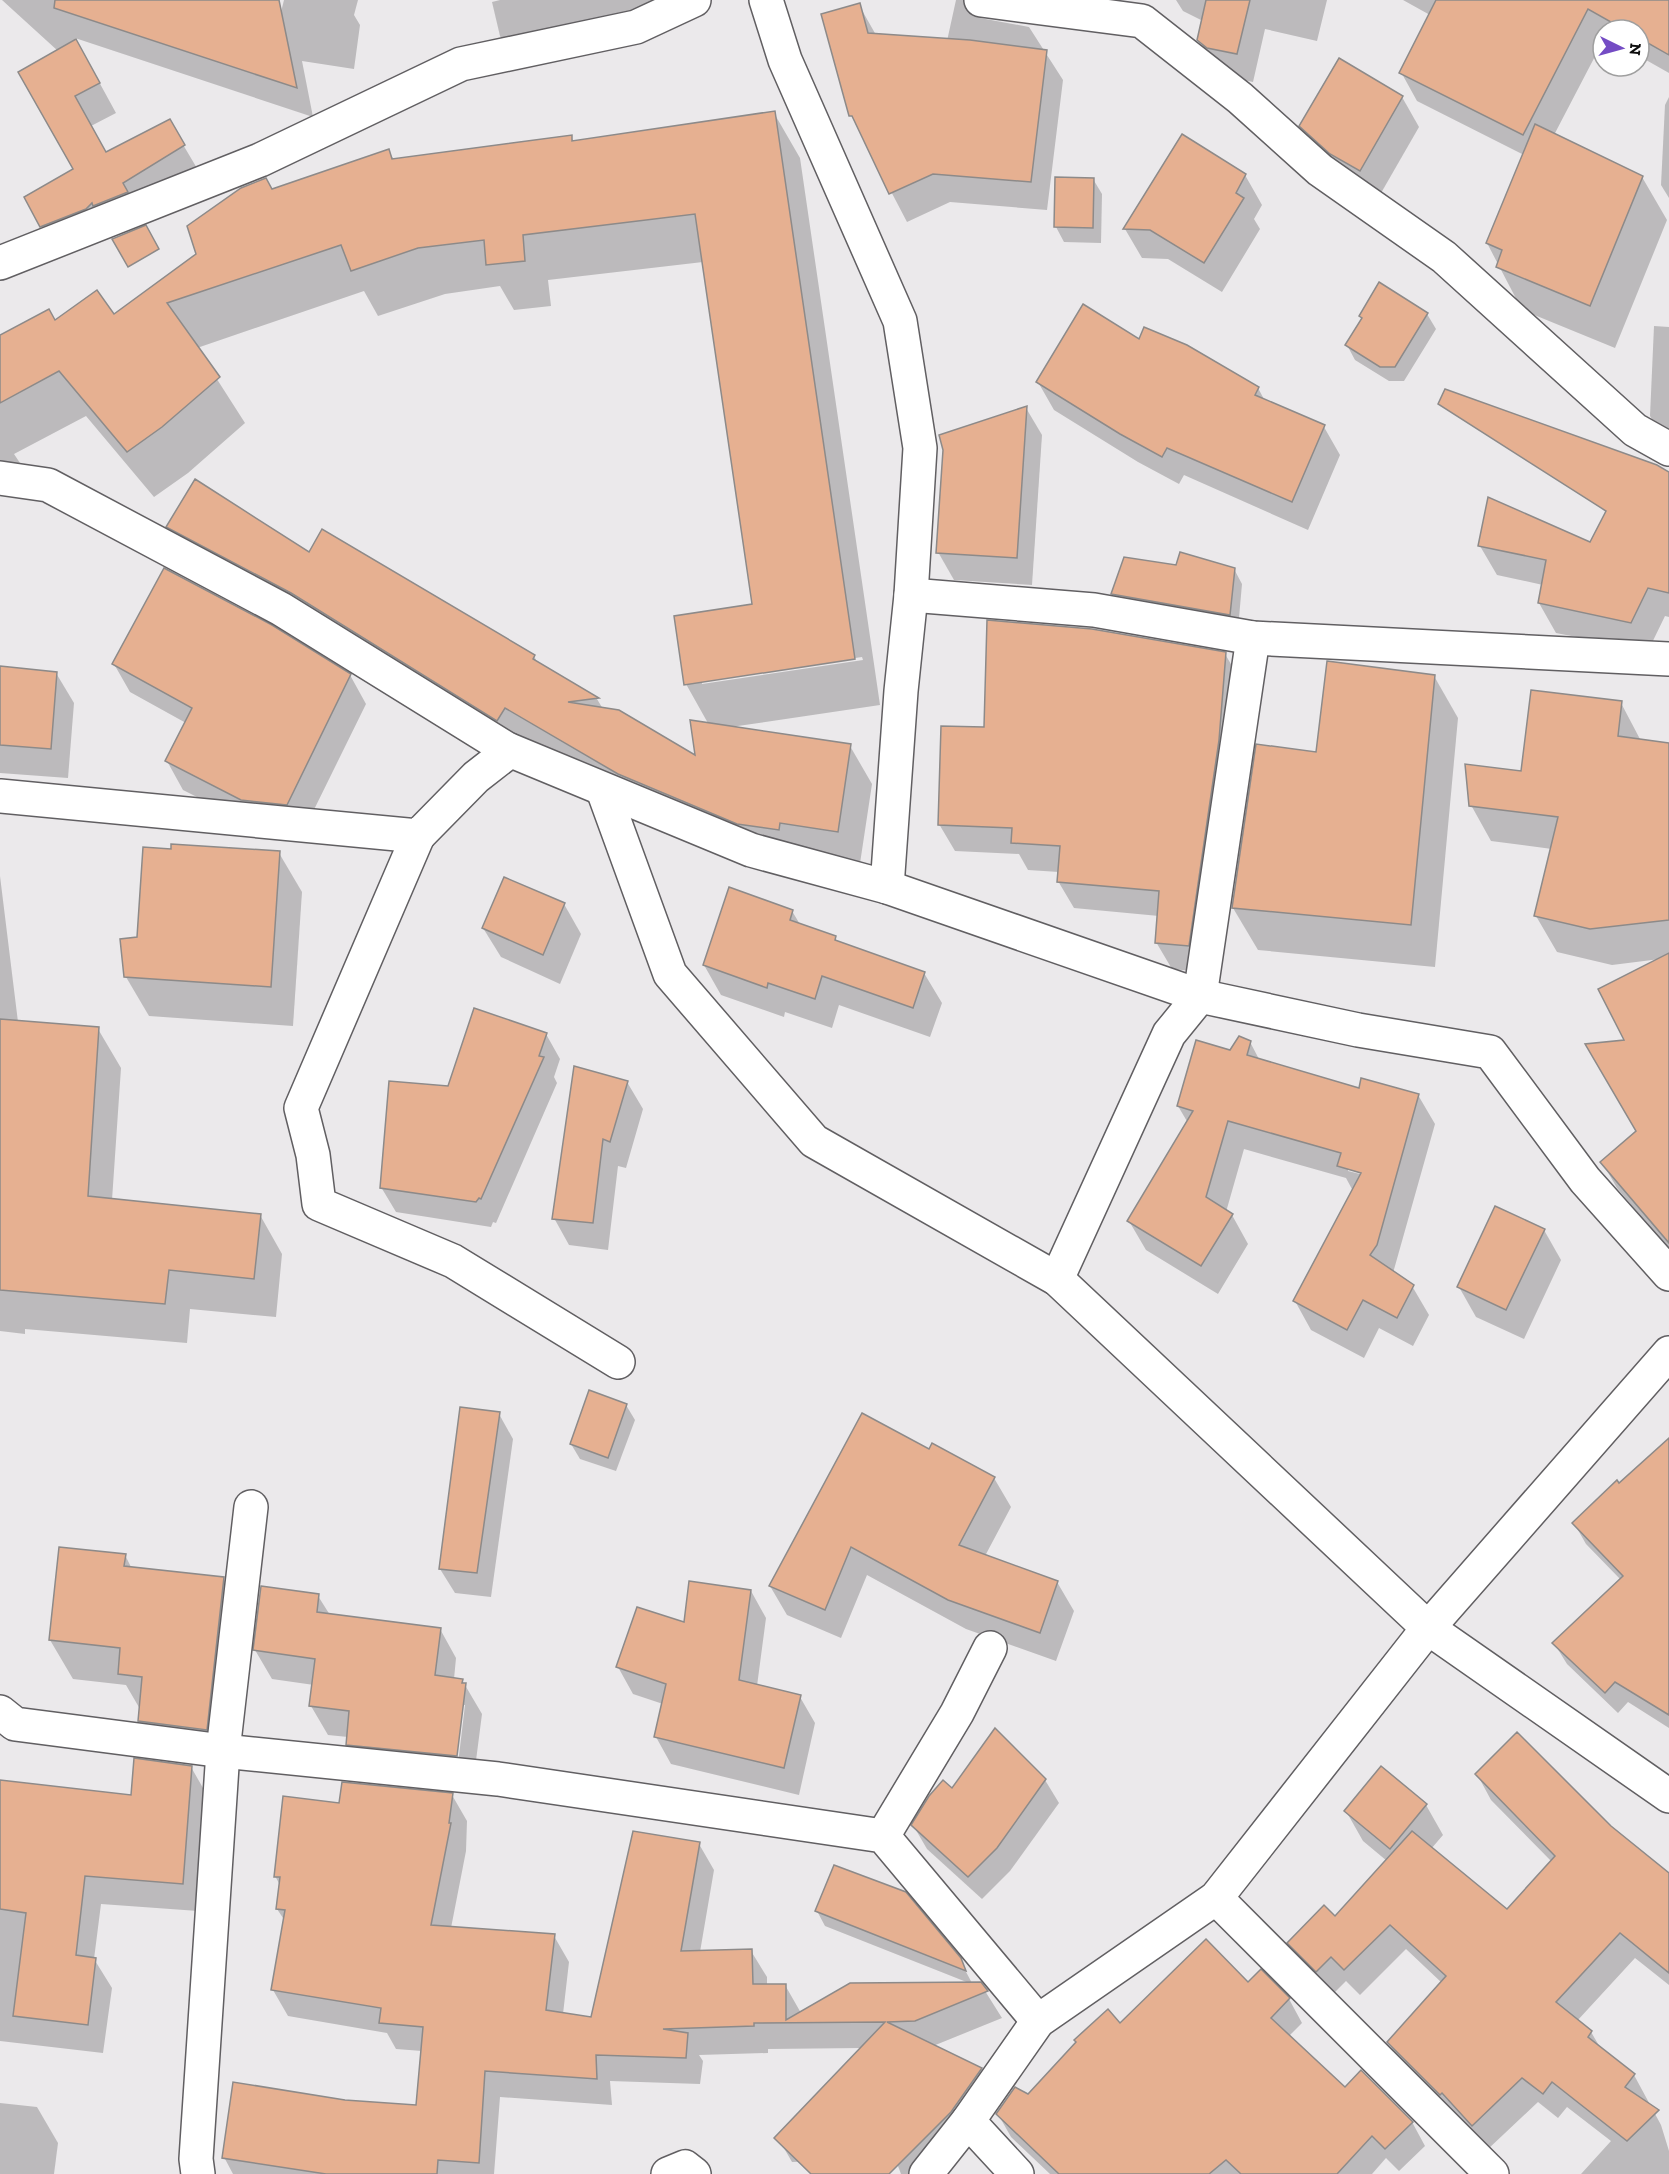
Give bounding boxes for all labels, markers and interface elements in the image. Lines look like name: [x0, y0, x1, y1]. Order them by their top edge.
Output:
north arrow: [1591, 18, 1651, 78]
text: N: [1625, 42, 1645, 56]

